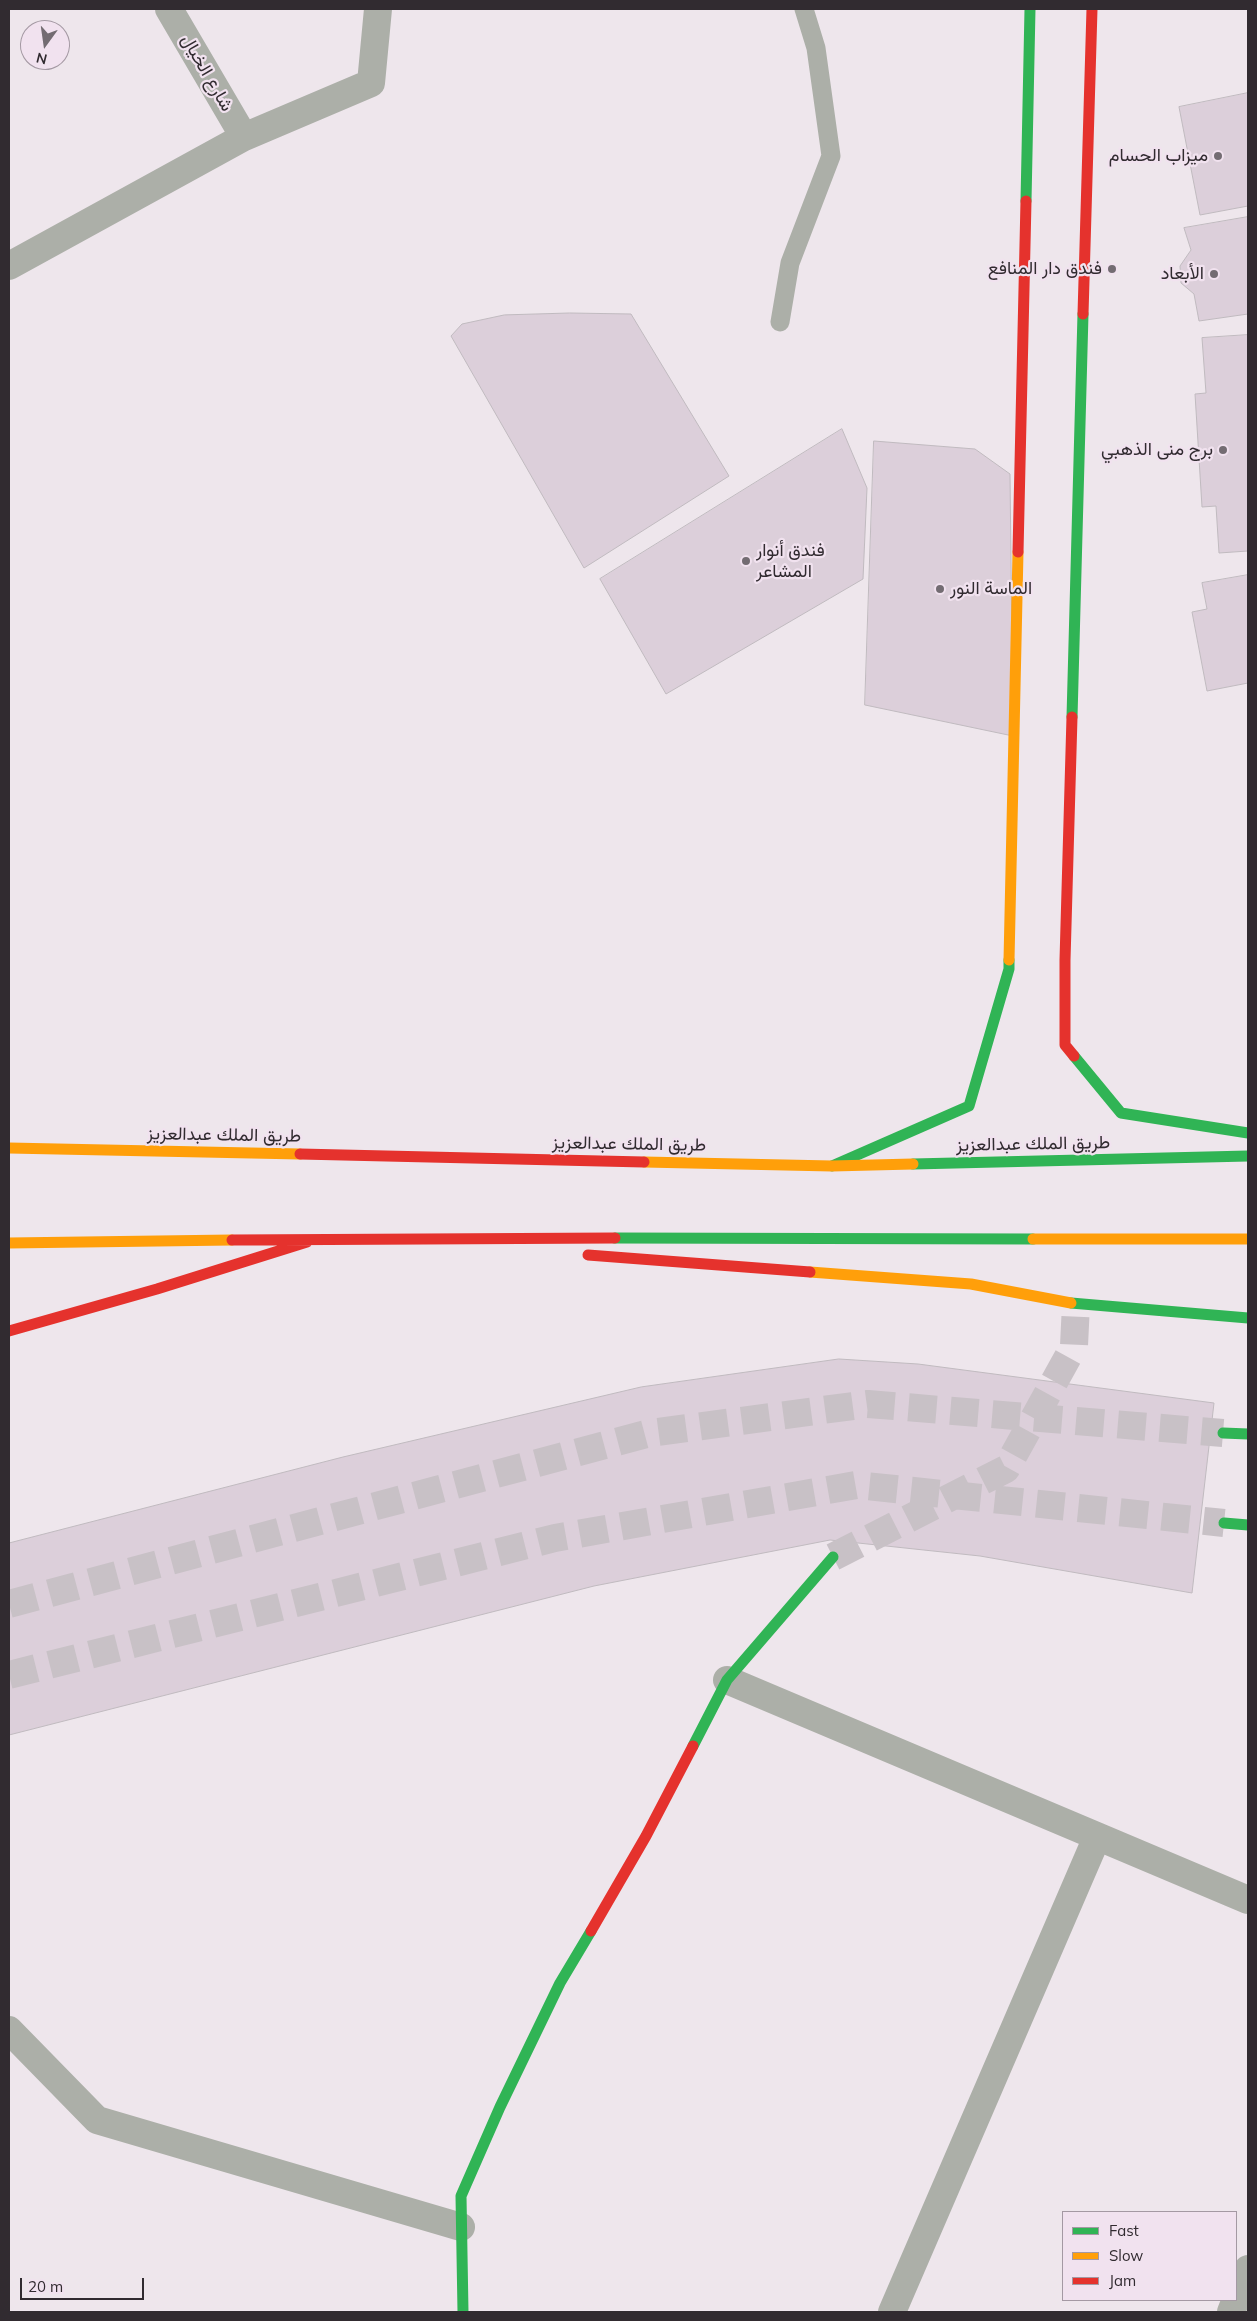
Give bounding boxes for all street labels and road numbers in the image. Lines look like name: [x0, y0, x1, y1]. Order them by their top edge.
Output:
street label: شارع الخيال: [176, 31, 238, 115]
street label: طريق الملك عبدالعزيز: [147, 1123, 301, 1147]
street label: طريق الملك عبدالعزيز: [552, 1132, 706, 1156]
street label: طريق الملك عبدالعزيز: [956, 1132, 1110, 1156]

